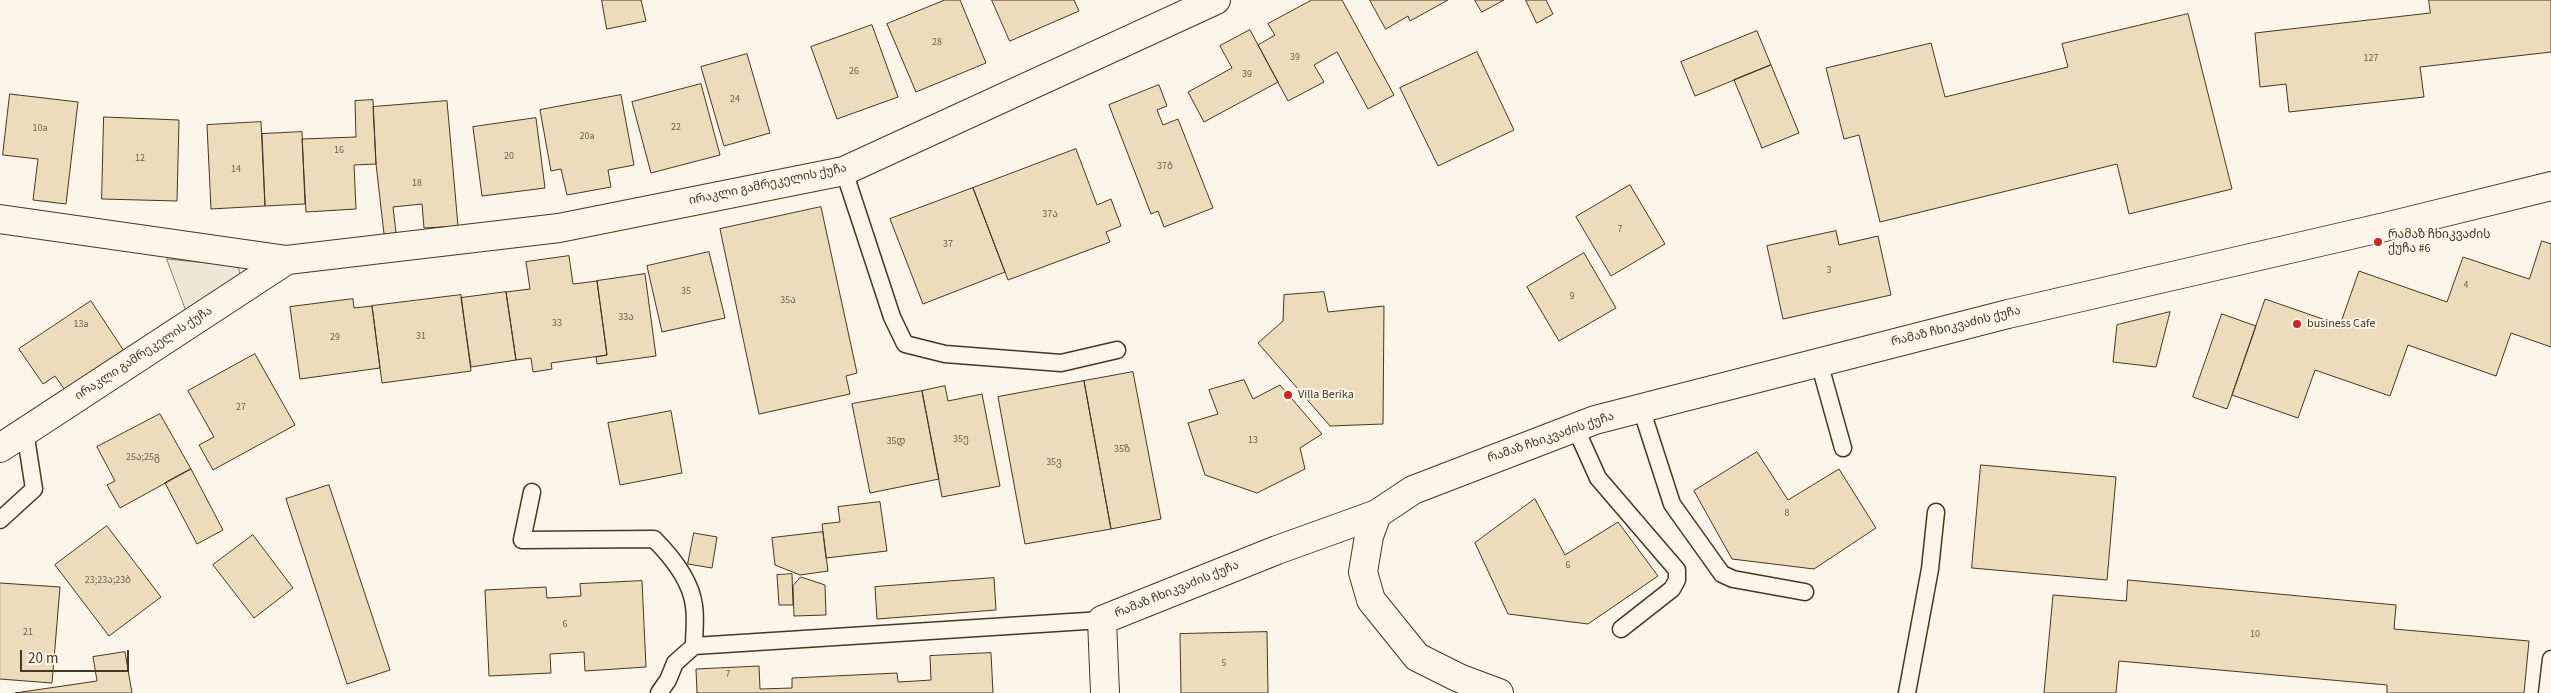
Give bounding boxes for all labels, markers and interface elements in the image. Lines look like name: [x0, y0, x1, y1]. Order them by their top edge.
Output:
house number: 28: [932, 37, 942, 49]
house number: 39: [1290, 52, 1300, 64]
house number: 127: [2364, 53, 2378, 65]
house number: 26: [849, 66, 859, 78]
house number: 39: [1242, 69, 1252, 81]
house number: 24: [730, 94, 740, 106]
house number: 22: [671, 122, 681, 134]
house number: 10a: [33, 123, 47, 135]
house number: 20a: [580, 131, 594, 143]
house number: 16: [334, 145, 344, 157]
house number: 20: [504, 151, 514, 163]
house number: 12: [135, 153, 145, 165]
street label: ირაკლი გამრეკელის ქუჩა: [688, 161, 848, 209]
house number: 37ბ: [1157, 161, 1173, 173]
house number: 14: [231, 164, 241, 176]
house number: 18: [412, 178, 422, 190]
house number: 37ა: [1042, 209, 1058, 221]
house number: 7: [1618, 224, 1622, 236]
place label: რამაზ ჩხიკვაძის ქუჩა #6: [2388, 228, 2490, 256]
marker: რამაზ ჩხიკვაძის ქუჩა #6: [2372, 236, 2384, 248]
house number: 37: [943, 239, 953, 251]
house number: 3: [1827, 265, 1831, 277]
house number: 4: [2464, 280, 2468, 292]
house number: 35: [681, 286, 691, 298]
house number: 9: [1570, 291, 1574, 303]
house number: 35ა: [780, 295, 796, 307]
street label: ირაკლი გამრეკელის ქუჩა: [73, 304, 215, 404]
street label: რამაზ ჩხიკვაძის ქუჩა: [1890, 304, 2022, 350]
house number: 33ა: [618, 312, 634, 324]
place label: business Cafe: [2307, 317, 2375, 331]
house number: 33: [552, 318, 562, 330]
marker: business Cafe: [2291, 318, 2303, 330]
house number: 13a: [74, 319, 88, 331]
house number: 31: [416, 331, 426, 343]
house number: 29: [330, 332, 340, 344]
place label: Villa Berika: [1298, 388, 1354, 402]
marker: Villa Berika: [1282, 389, 1294, 401]
house number: 27: [236, 402, 246, 414]
street label: რამაზ ჩხიკვაძის ქუჩა: [1486, 410, 1616, 466]
house number: 35ე: [953, 434, 969, 446]
house number: 13: [1248, 435, 1258, 447]
house number: 35დ: [887, 436, 905, 448]
house number: 35ზ: [1114, 444, 1130, 456]
house number: 25ა;25გ: [126, 452, 160, 464]
house number: 35ვ: [1046, 457, 1062, 469]
house number: 8: [1785, 508, 1789, 520]
street label: რამაზ ჩხიკვაძის ქუჩა: [1113, 558, 1241, 622]
house number: 6: [1566, 560, 1570, 572]
house number: 23;23ა;23ბ: [85, 575, 131, 587]
house number: 6: [563, 619, 567, 631]
house number: 21: [23, 627, 33, 639]
house number: 10: [2250, 629, 2260, 641]
scale bar: [22, 640, 131, 672]
text: 20 m: [28, 648, 58, 669]
house number: 5: [1222, 658, 1226, 670]
house number: 7: [726, 669, 730, 681]

